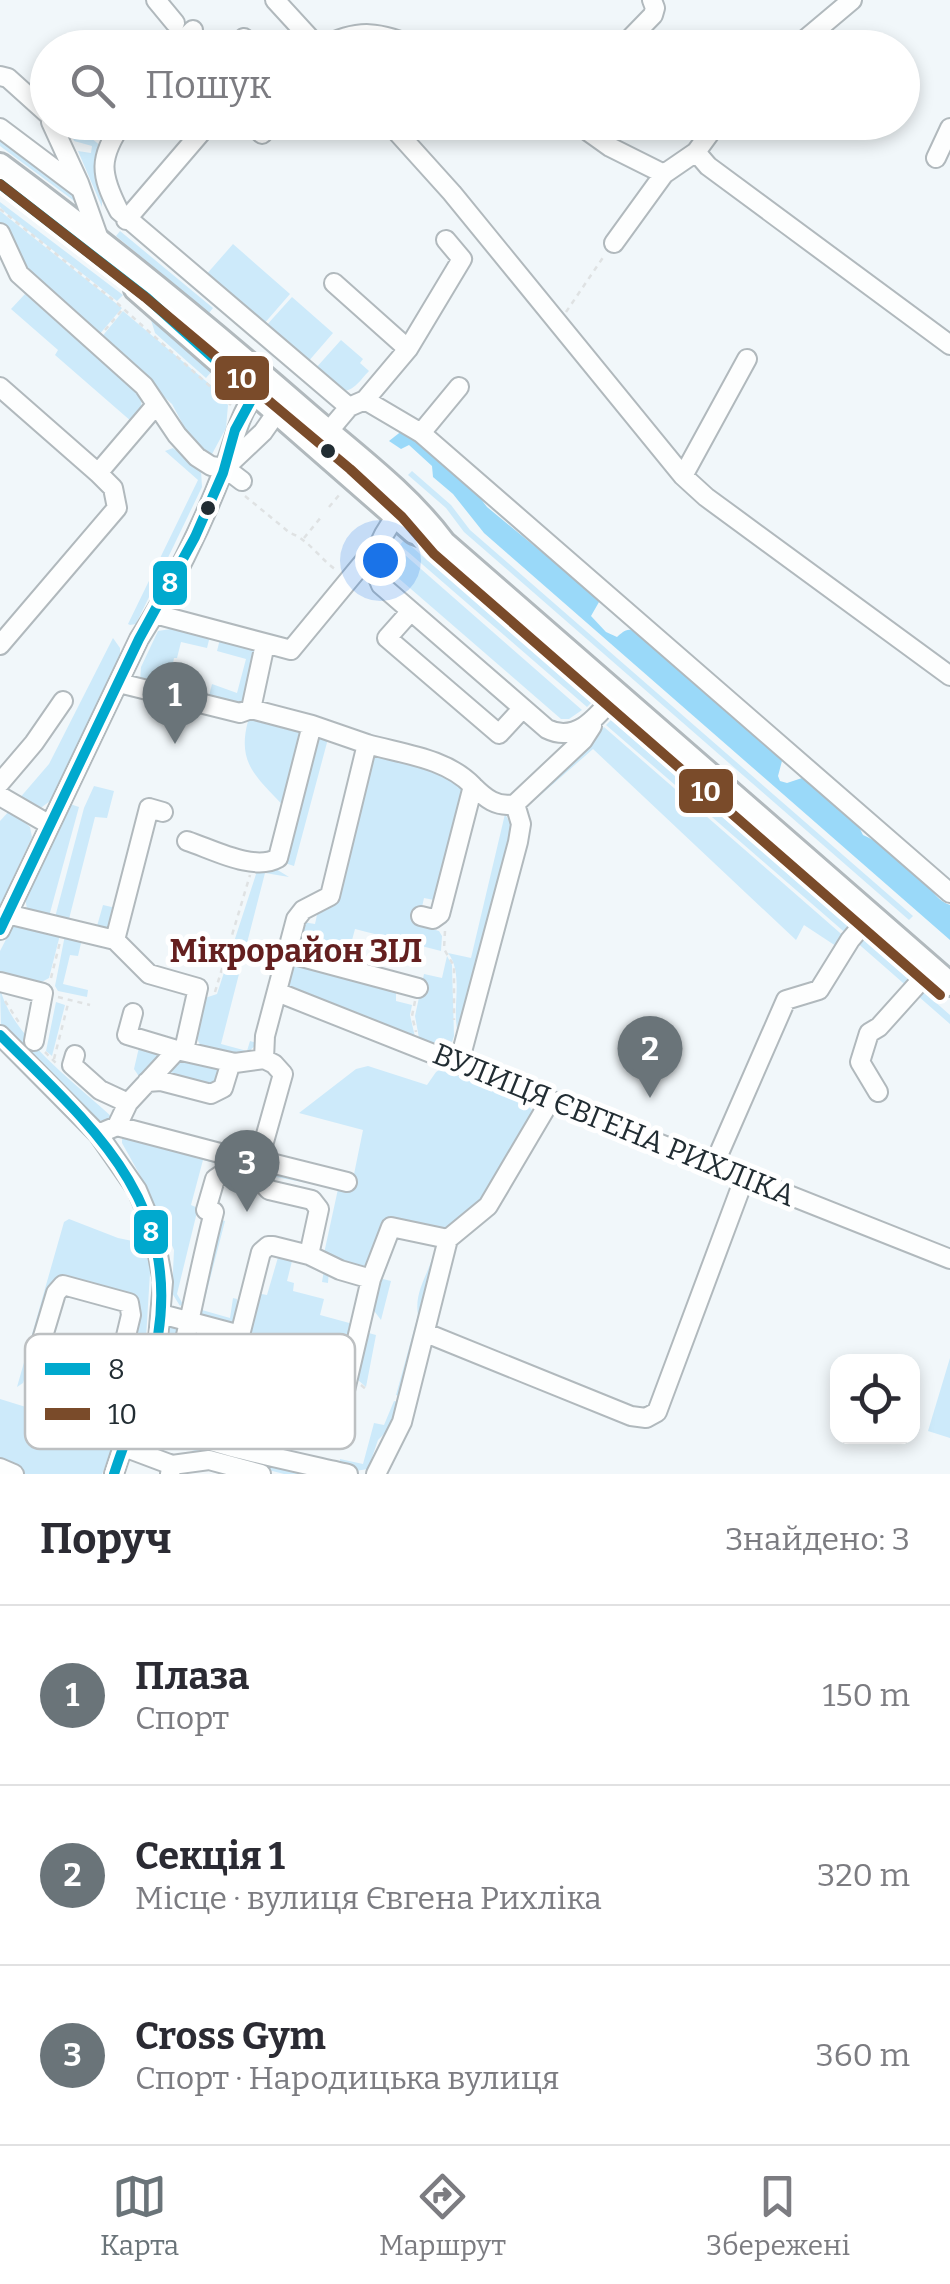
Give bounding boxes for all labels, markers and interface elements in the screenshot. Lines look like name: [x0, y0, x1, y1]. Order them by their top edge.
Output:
search box: [30, 30, 920, 140]
icon: search: [65, 58, 120, 113]
text: Пошук: [145, 62, 271, 108]
line badge: 10: [213, 354, 271, 402]
text: 10: [227, 362, 257, 395]
unlabelled marker: [318, 441, 338, 461]
unlabelled marker: [198, 498, 218, 518]
your location: [355, 535, 406, 586]
line badge: 8: [151, 559, 189, 607]
text: 8: [162, 566, 178, 599]
pin: 1: [142, 662, 208, 744]
line badge: 10: [677, 767, 735, 815]
text: 10: [691, 775, 721, 808]
district label: Мікрорайон ЗІЛ: [170, 932, 422, 970]
pin: 2: [618, 1016, 682, 1098]
street label: ВУЛИЦЯ ЄВГЕНА РИХЛІКА: [428, 1036, 801, 1214]
pin: 3: [214, 1130, 280, 1212]
line badge: 8: [132, 1208, 170, 1256]
text: 8: [143, 1215, 159, 1248]
legend: [25, 1334, 355, 1449]
text: 8: [108, 1353, 125, 1386]
map controls: [830, 1354, 920, 1444]
button: locate: [830, 1354, 920, 1444]
text: 10: [108, 1398, 137, 1431]
text: Поруч: [40, 1514, 172, 1564]
text: Знайдено: 3: [725, 1520, 910, 1558]
text: Плаза: [135, 1653, 249, 1699]
text: 1: [66, 1676, 79, 1714]
text: 150 m: [822, 1676, 910, 1714]
text: Спорт: [135, 1699, 229, 1737]
text: Секція 1: [135, 1833, 285, 1879]
text: 2: [63, 1856, 82, 1894]
text: 320 m: [817, 1856, 910, 1894]
text: Місце · вулиця Євгена Рихліка: [135, 1879, 602, 1917]
text: Cross Gym: [135, 2013, 326, 2059]
text: 3: [63, 2036, 82, 2074]
text: 360 m: [816, 2036, 910, 2074]
text: Спорт · Народицька вулиця: [135, 2059, 560, 2097]
tab: Карта: [100, 2169, 179, 2262]
tab: Маршрут: [379, 2169, 506, 2262]
tab: Збережені: [706, 2169, 850, 2262]

